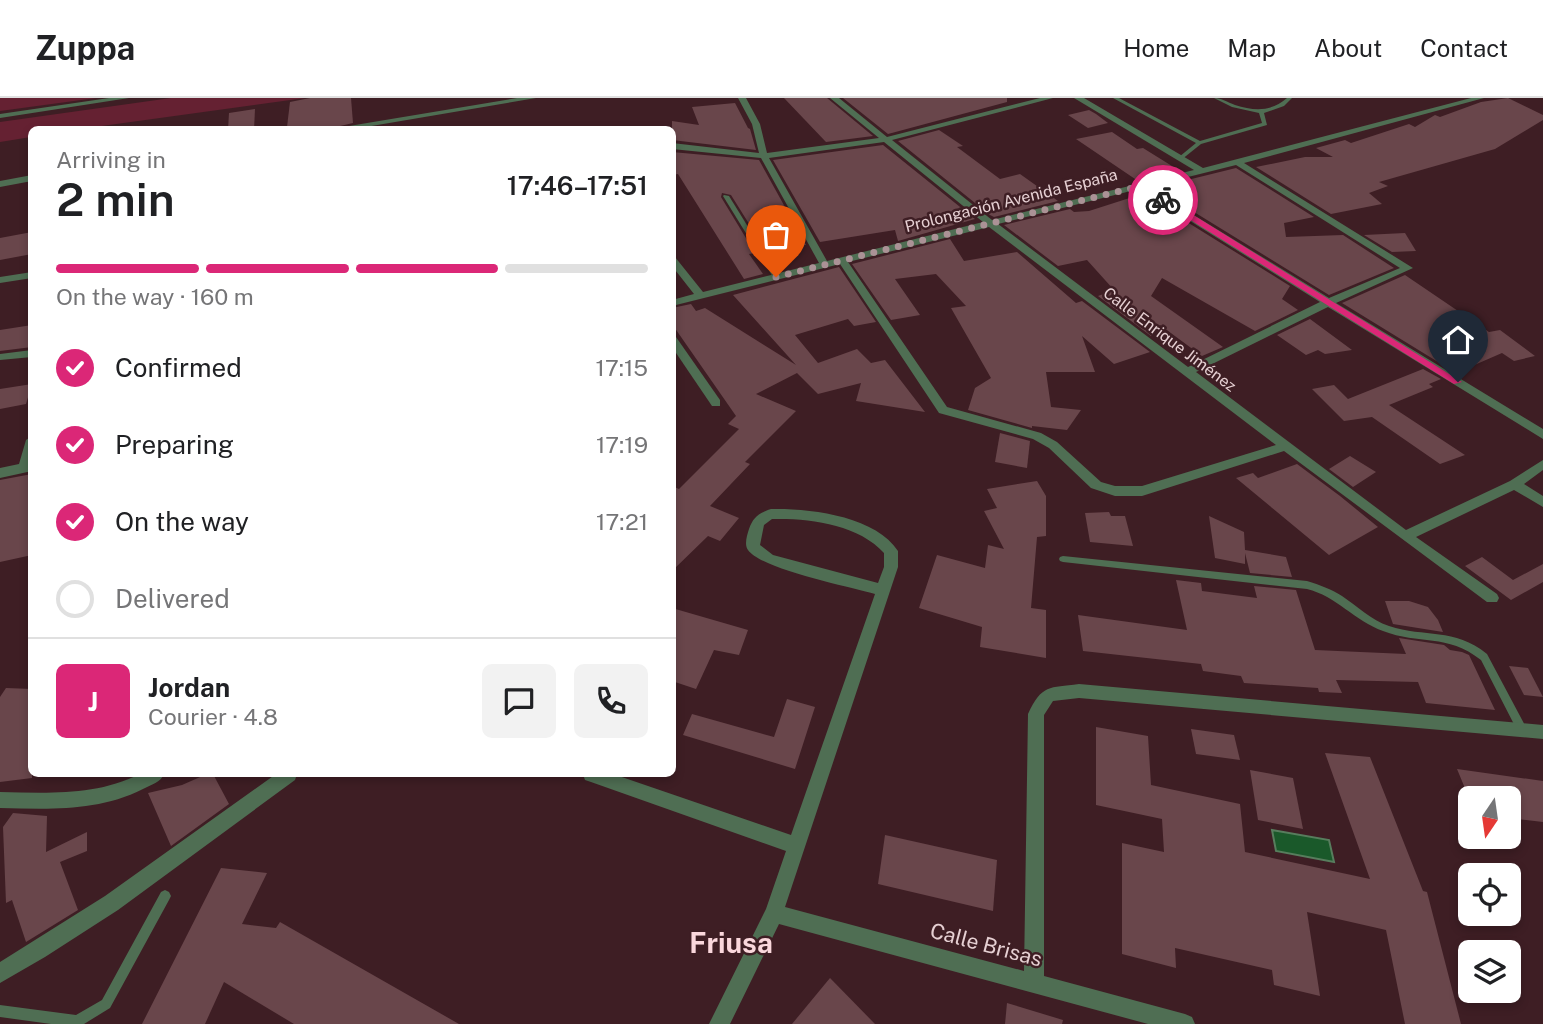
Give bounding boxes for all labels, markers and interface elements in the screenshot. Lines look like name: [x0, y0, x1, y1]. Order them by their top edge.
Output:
text: Zuppa: [35, 29, 135, 67]
text: Home: [1123, 34, 1189, 62]
text: Map: [1227, 34, 1276, 62]
text: About: [1314, 34, 1382, 62]
text: Contact: [1420, 34, 1508, 62]
text: Arriving in: [56, 146, 166, 173]
street label: Prolongación Avenida España: [903, 165, 1119, 236]
courier: [1128, 165, 1198, 235]
text: 17:46–17:51: [507, 170, 648, 201]
text: 2 min: [56, 172, 175, 226]
icon: bike: [1144, 181, 1182, 219]
pin: [746, 205, 806, 277]
icon: bag: [757, 216, 795, 254]
text: On the way · 160 m: [56, 283, 254, 310]
street label: Calle Enrique Jiménez: [1100, 283, 1240, 396]
pin: [1428, 310, 1488, 382]
icon: home: [1439, 321, 1477, 359]
icon: check: [56, 349, 94, 387]
text: Confirmed: [115, 352, 242, 383]
text: 17:15: [596, 354, 648, 381]
icon: check: [56, 426, 94, 464]
text: Preparing: [115, 429, 234, 460]
text: 17:19: [596, 431, 648, 458]
icon: check: [56, 503, 94, 541]
text: On the way: [115, 506, 249, 537]
text: 17:21: [596, 508, 648, 535]
text: Delivered: [115, 583, 230, 614]
button: chat: [482, 664, 556, 738]
button: phone: [574, 664, 648, 738]
text: Jordan: [148, 672, 230, 703]
text: J: [88, 686, 98, 717]
text: Courier · 4.8: [148, 703, 278, 730]
north arrow: [1458, 786, 1521, 849]
map controls: [1458, 786, 1521, 1003]
button: locate: [1458, 863, 1521, 926]
street label: Calle Brisas: [927, 918, 1045, 971]
district label: Friusa: [689, 926, 773, 959]
button: layers: [1458, 940, 1521, 1003]

